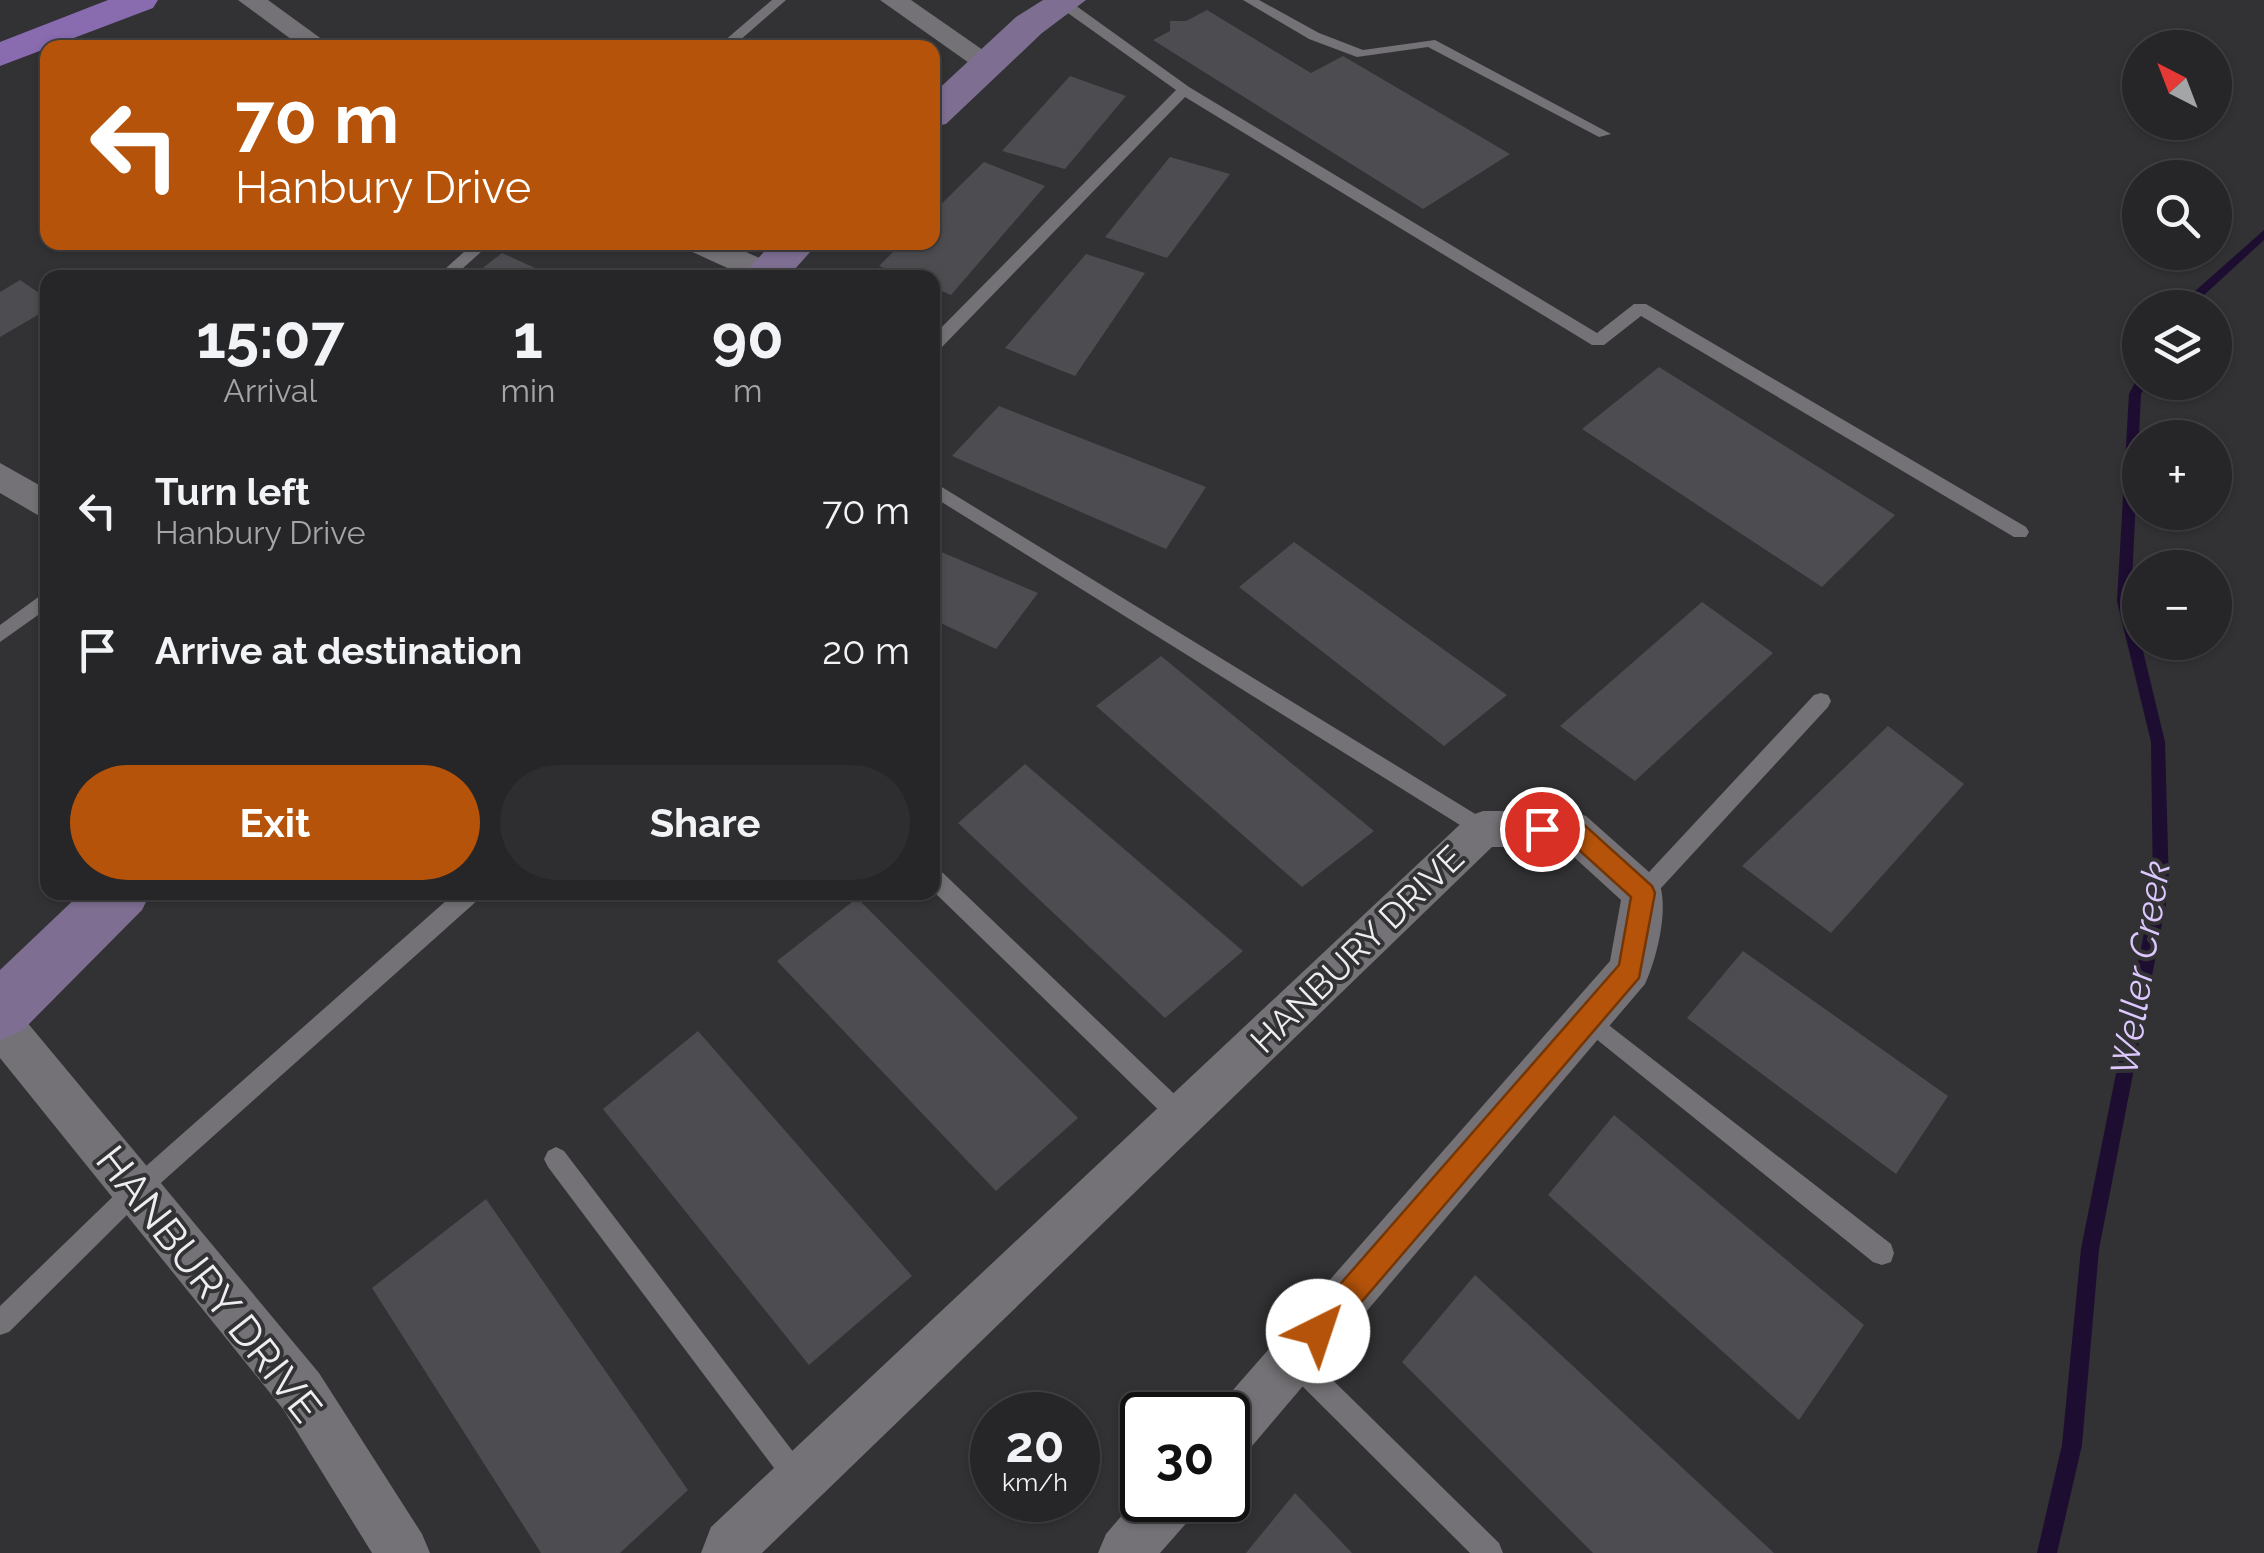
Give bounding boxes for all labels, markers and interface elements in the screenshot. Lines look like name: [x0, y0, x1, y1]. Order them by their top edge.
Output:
north arrow: [2122, 30, 2232, 140]
map controls: [2122, 30, 2232, 660]
text: 70 m: [235, 77, 399, 159]
icon: left: [70, 80, 200, 210]
button: search: [2122, 160, 2232, 270]
text: Hanbury Drive: [235, 161, 531, 214]
button: layers: [2122, 290, 2232, 400]
text: 15:07: [196, 302, 344, 372]
text: 1: [513, 302, 543, 372]
text: 90: [712, 302, 784, 372]
text: Arrival: [223, 372, 317, 409]
text: min: [500, 372, 556, 409]
text: m: [733, 372, 762, 409]
button: +: [2122, 420, 2232, 530]
text: Turn left: [155, 469, 310, 514]
icon: left: [70, 483, 125, 538]
text: 70 m: [822, 488, 910, 533]
text: Hanbury Drive: [155, 514, 366, 551]
button: −: [2122, 550, 2232, 660]
icon: arrive: [70, 623, 125, 678]
text: Arrive at destination: [155, 628, 522, 673]
text: 20 m: [822, 628, 910, 673]
button: Exit: [70, 765, 480, 880]
button: Share: [500, 765, 910, 880]
pin: [1500, 787, 1585, 872]
icon: arrive: [1515, 802, 1570, 857]
street label: HANBURY DRIVE: [1242, 837, 1472, 1061]
water label: Weller Creek: [2101, 858, 2179, 1078]
street label: HANBURY DRIVE: [86, 1136, 332, 1432]
position arrow: [1266, 1279, 1370, 1383]
speed limit sign: 30: [1120, 1392, 1250, 1522]
text: 20: [1006, 1415, 1064, 1474]
text: km/h: [1002, 1467, 1068, 1497]

